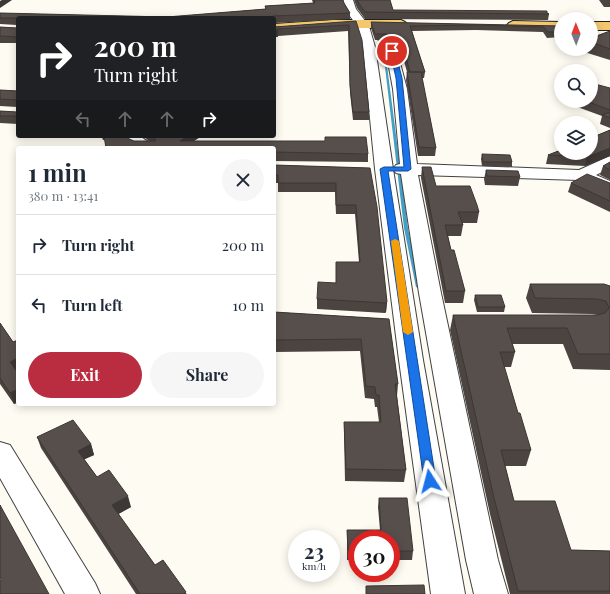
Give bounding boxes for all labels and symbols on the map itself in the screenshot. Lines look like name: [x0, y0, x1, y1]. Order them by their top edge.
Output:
north arrow: [554, 12, 598, 56]
pin: [375, 34, 409, 68]
position arrow: [409, 460, 451, 502]
speed limit sign: 30: [348, 530, 400, 582]

